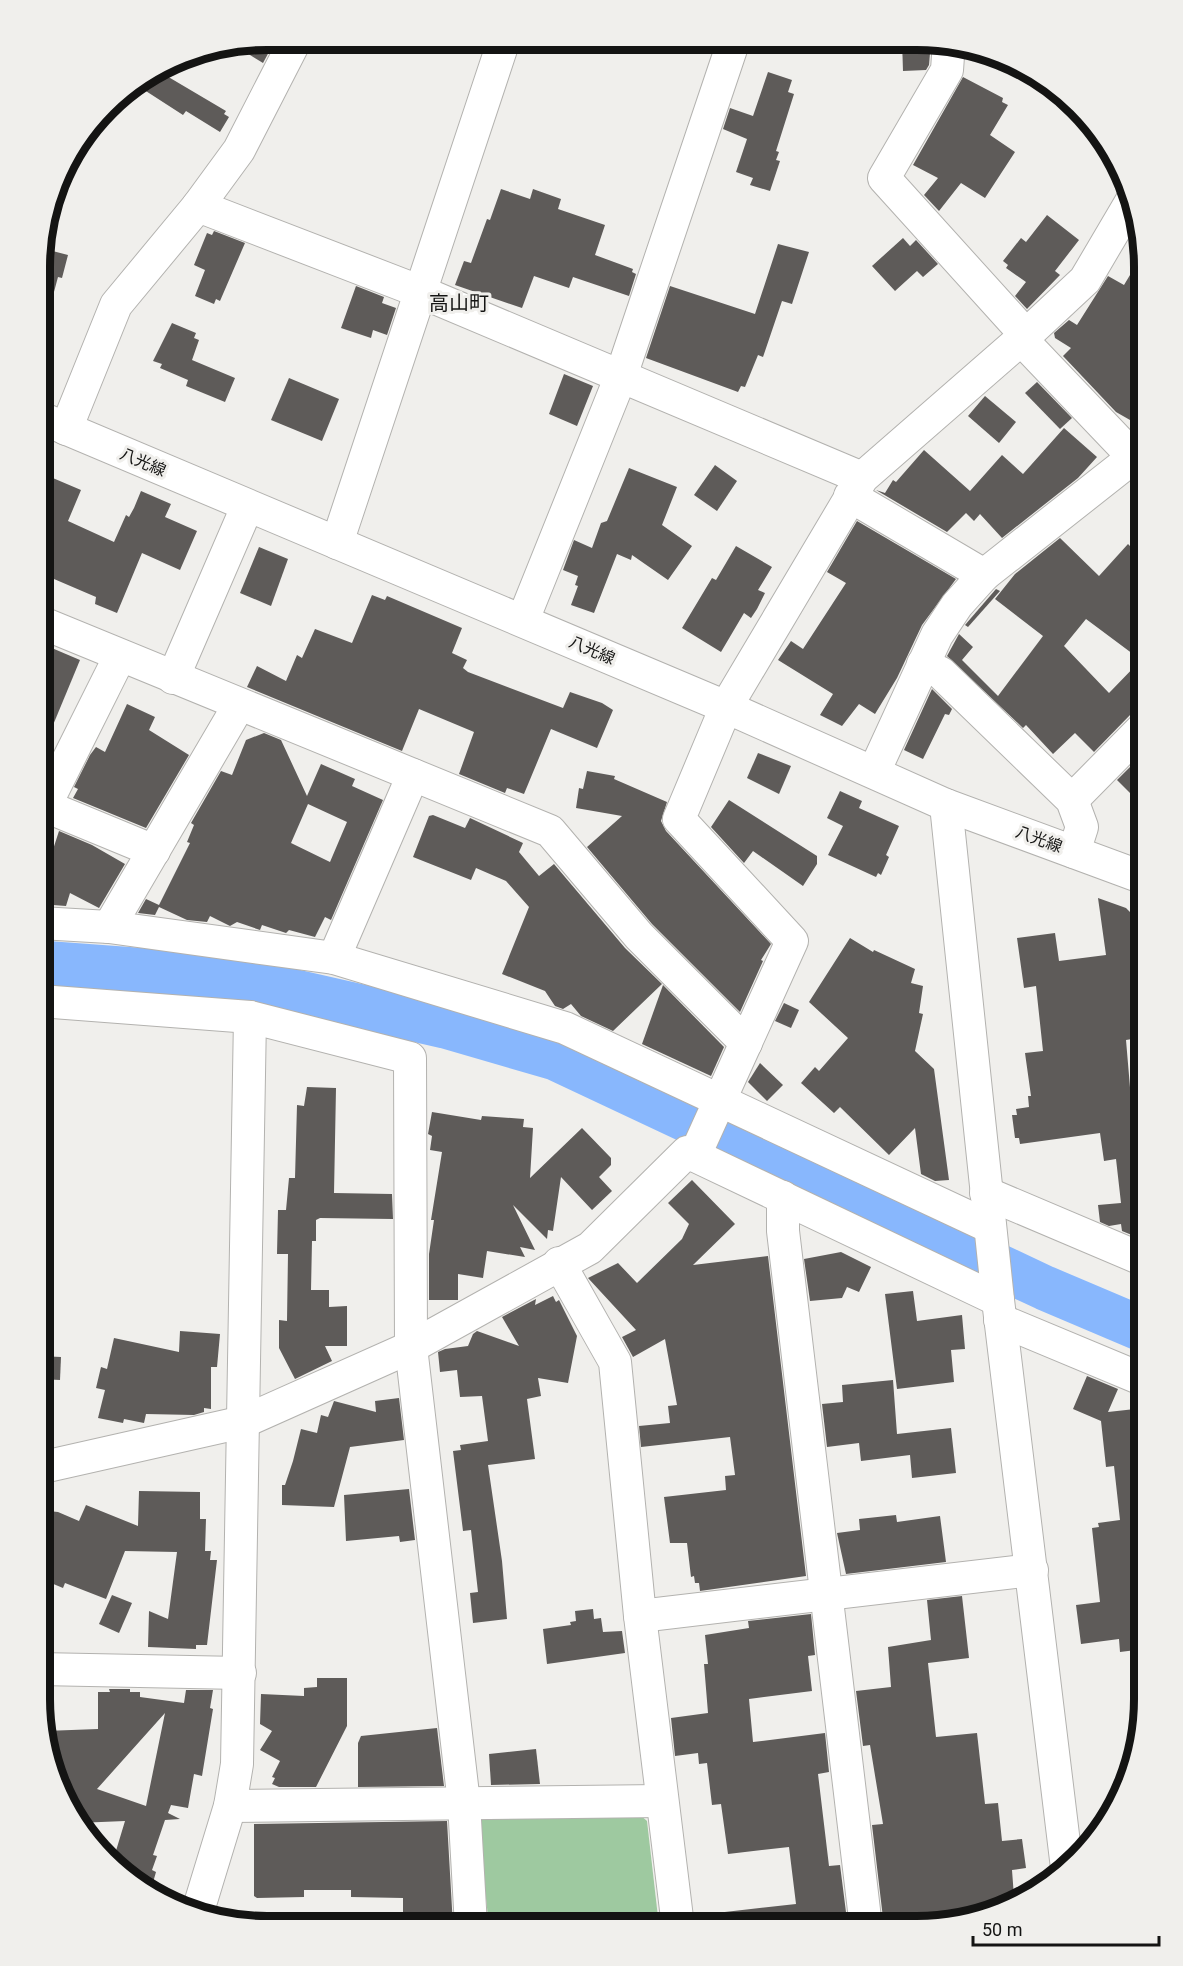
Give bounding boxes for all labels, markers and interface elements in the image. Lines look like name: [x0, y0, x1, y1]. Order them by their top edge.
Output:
district label: 高山町: [429, 291, 489, 315]
street label: 八光線: [117, 444, 169, 480]
street label: 八光線: [566, 632, 618, 668]
street label: 八光線: [1013, 822, 1065, 856]
scale bar: [973, 1909, 1159, 1947]
text: 50 m: [982, 1919, 1022, 1940]

